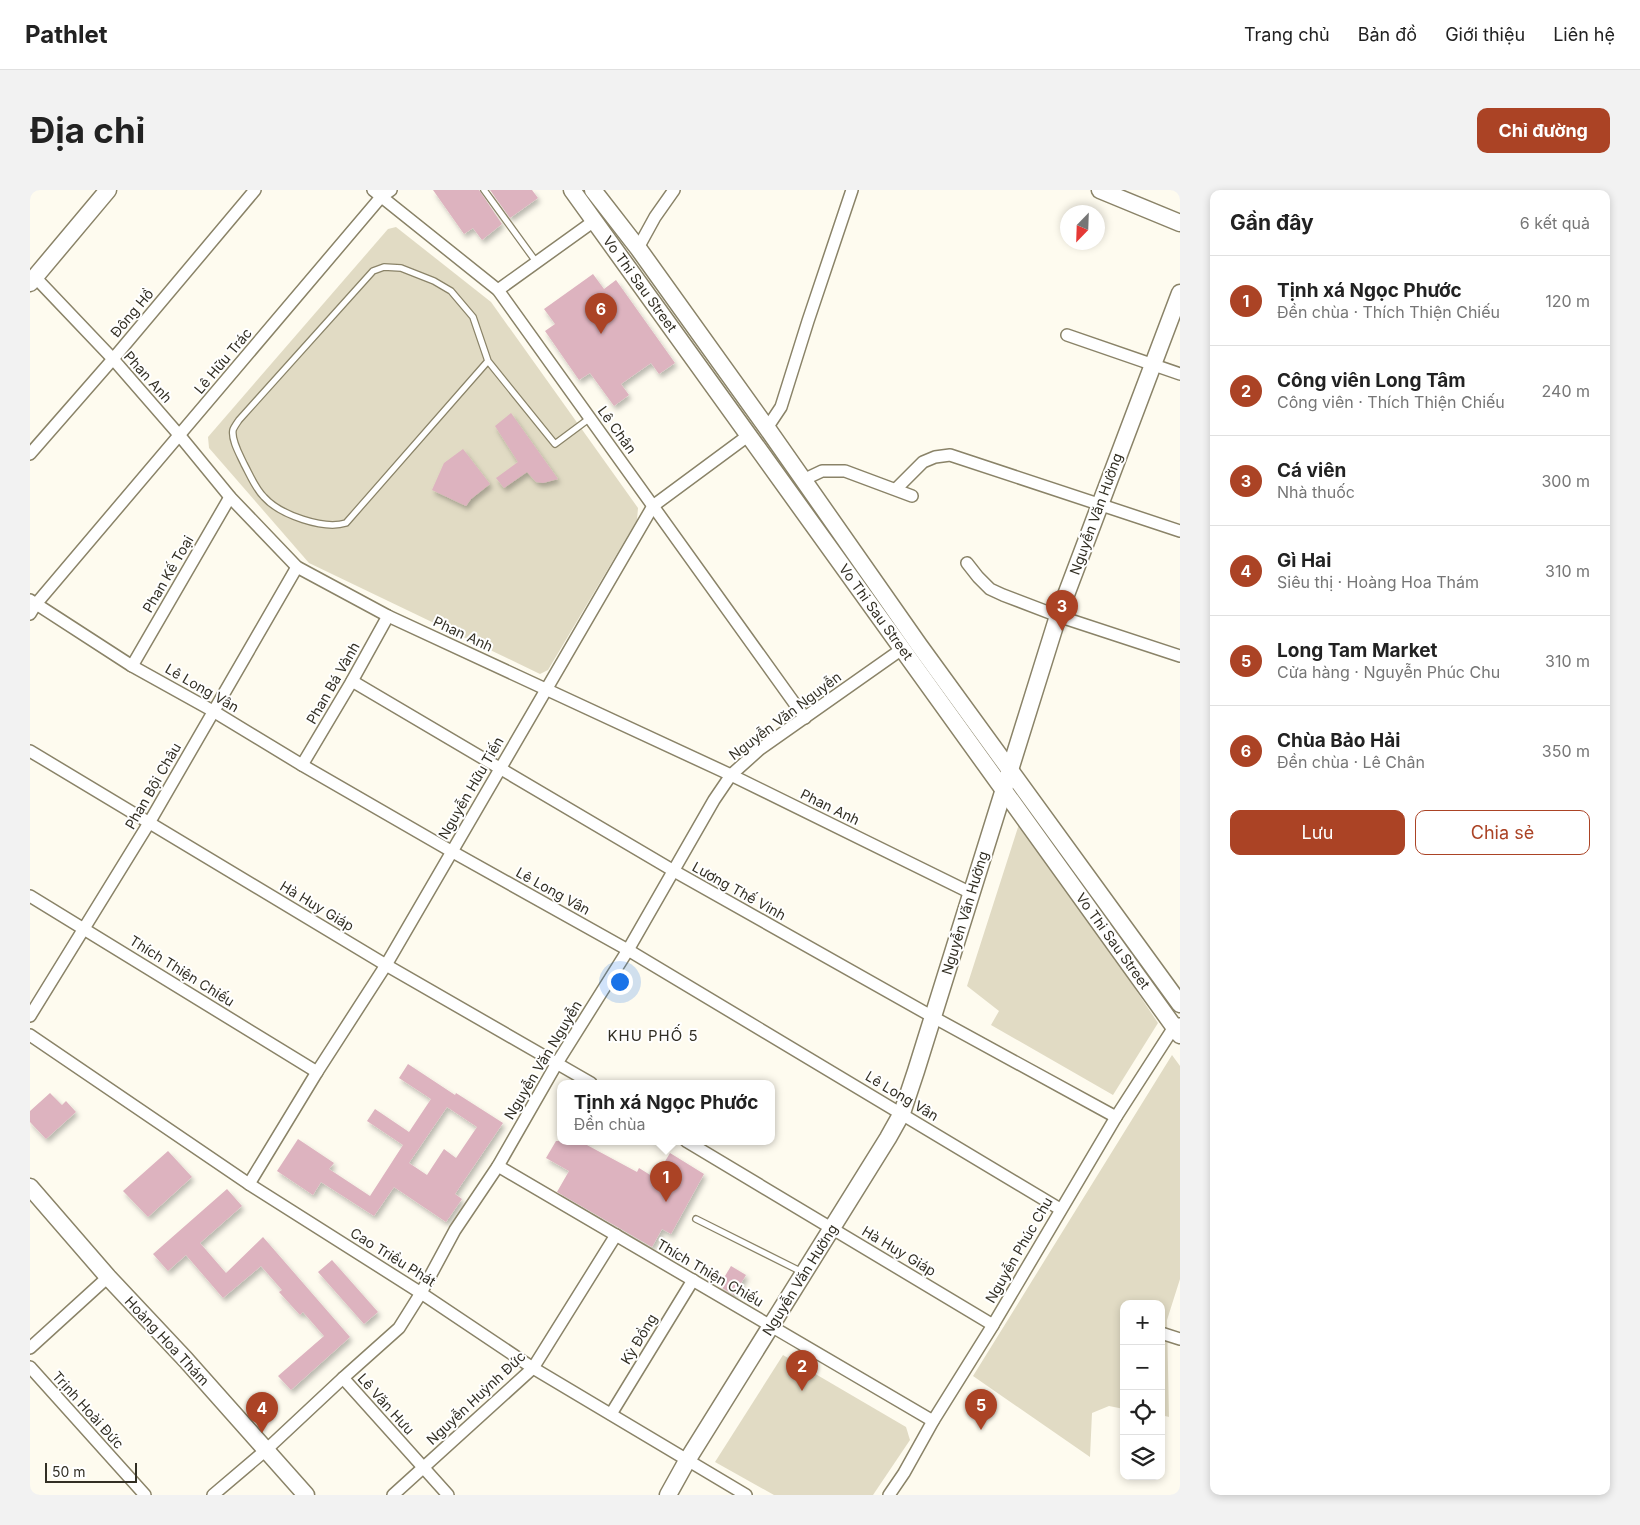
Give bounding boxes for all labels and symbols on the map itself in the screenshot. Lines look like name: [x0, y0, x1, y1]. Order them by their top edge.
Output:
north arrow: [1060, 205, 1105, 250]
street label: Vo Thi Sau Street: [600, 232, 681, 335]
street label: Đông Hồ: [106, 285, 157, 340]
pin: 6: [585, 293, 617, 334]
street label: Lê Hữu Trác: [190, 324, 255, 397]
street label: Phan Anh: [121, 347, 176, 406]
street label: Lê Chân: [594, 403, 640, 457]
street label: Nguyễn Văn Hưởng: [1066, 451, 1125, 577]
street label: Phan Kế Toại: [139, 532, 196, 615]
street label: Vo Thi Sau Street: [836, 560, 917, 663]
pin: 3: [1046, 590, 1078, 631]
street label: Phan Anh: [431, 612, 496, 655]
street label: Phan Bá Vành: [302, 639, 363, 727]
street label: Lê Long Vân: [162, 660, 242, 715]
street label: Nguyễn Văn Nguyễn: [725, 668, 844, 763]
street label: Nguyễn Hữu Tiến: [434, 733, 507, 842]
street label: Phan Bội Châu: [121, 740, 184, 832]
street label: Phan Anh: [798, 785, 862, 828]
street label: Nguyễn Văn Hưởng: [938, 849, 991, 977]
street label: Lương Thế Vinh: [690, 858, 789, 923]
street label: Lê Long Vân: [513, 863, 593, 918]
street label: Hà Huy Giáp: [277, 877, 357, 934]
street label: Vo Thi Sau Street: [1073, 889, 1154, 992]
street label: Thích Thiện Chiếu: [127, 931, 238, 1010]
your location: [607, 969, 633, 995]
street label: Nguyễn Văn Nguyễn: [500, 997, 585, 1122]
district label: KHU PHỐ 5: [607, 1024, 699, 1045]
street label: Lê Long Vân: [863, 1067, 942, 1124]
pin: 1: [650, 1161, 682, 1202]
street label: Nguyễn Phúc Chu: [981, 1194, 1056, 1306]
street label: Nguyễn Văn Hưởng: [758, 1221, 841, 1339]
street label: Hà Huy Giáp: [859, 1222, 939, 1279]
street label: Cao Triều Phát: [347, 1224, 439, 1290]
street label: Thích Thiện Chiếu: [654, 1235, 767, 1310]
street label: Hoàng Hoa Thám: [122, 1293, 213, 1389]
street label: Kỳ Đồng: [617, 1310, 660, 1367]
street label: Nguyễn Huỳnh Đức: [423, 1347, 529, 1448]
pin: 2: [786, 1350, 818, 1391]
street label: Trịnh Hoài Đức: [49, 1367, 128, 1452]
street label: Lê Văn Hưu: [354, 1370, 418, 1438]
pin: 5: [965, 1389, 997, 1430]
pin: 4: [246, 1392, 278, 1433]
scale bar: [45, 1460, 138, 1483]

